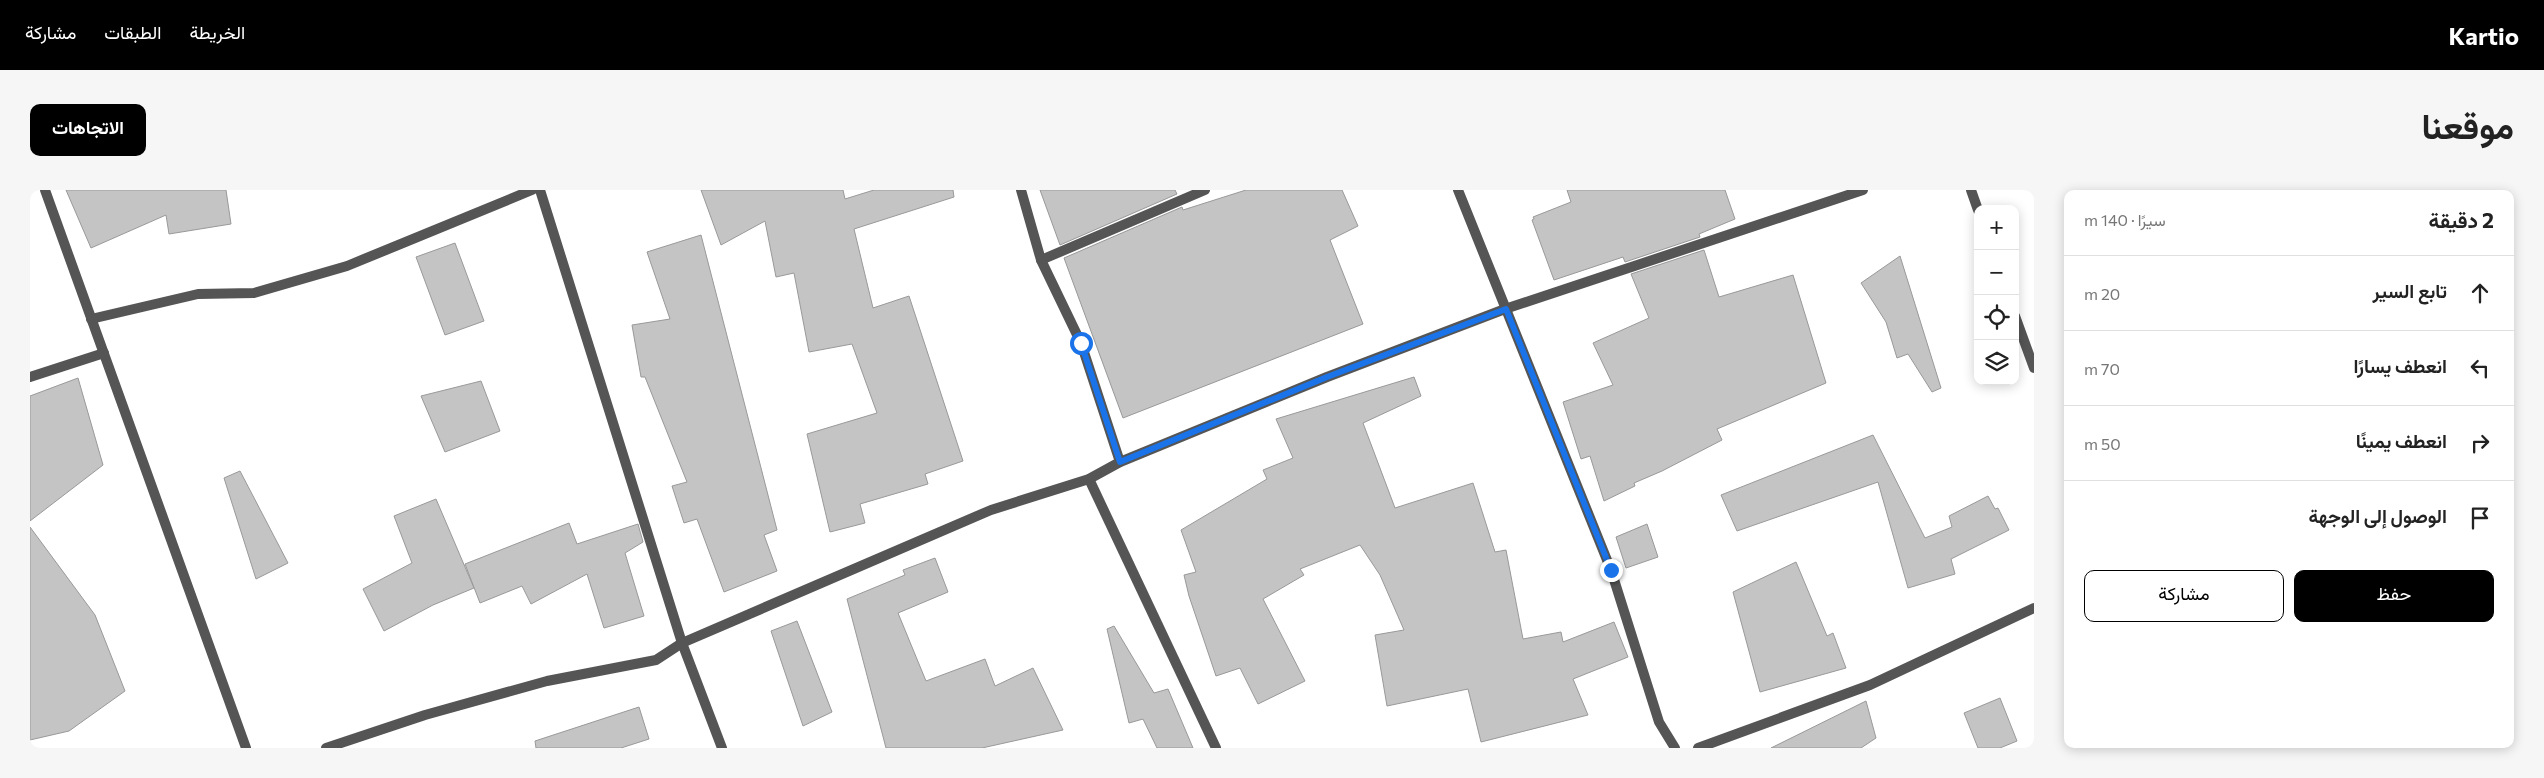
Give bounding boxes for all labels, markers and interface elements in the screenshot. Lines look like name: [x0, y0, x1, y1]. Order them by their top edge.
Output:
text: مشاركة: [25, 21, 76, 43]
text: الطبقات: [104, 21, 161, 43]
text: الخريطة: [189, 21, 245, 43]
text: Kartio: [2449, 21, 2519, 50]
text: موقعنا: [2421, 103, 2514, 146]
button: الاتجاهات: [30, 104, 146, 156]
map controls: [1974, 205, 2019, 385]
button: +: [1974, 205, 2019, 250]
text: 2 دقيقة: [2429, 207, 2494, 232]
text: سيرًا · 140 m: [2084, 210, 2166, 229]
button: −: [1974, 250, 2019, 295]
text: تابع السير: [2373, 279, 2447, 302]
icon: ahead: [2466, 279, 2494, 307]
text: 20 m: [2084, 284, 2120, 303]
button: locate: [1974, 295, 2019, 340]
route start: [1070, 332, 1093, 355]
button: layers: [1974, 340, 2019, 385]
text: انعطف يسارًا: [2353, 354, 2447, 377]
icon: left: [2466, 354, 2494, 382]
text: 70 m: [2084, 359, 2120, 378]
text: انعطف يمينًا: [2356, 429, 2447, 452]
icon: right: [2466, 429, 2494, 457]
text: 50 m: [2084, 434, 2121, 453]
text: الوصول إلى الوجهة: [2308, 504, 2447, 527]
icon: arrive: [2466, 504, 2494, 532]
route end: [1600, 559, 1623, 582]
button: مشاركة: [2084, 570, 2284, 622]
button: حفظ: [2294, 570, 2494, 622]

